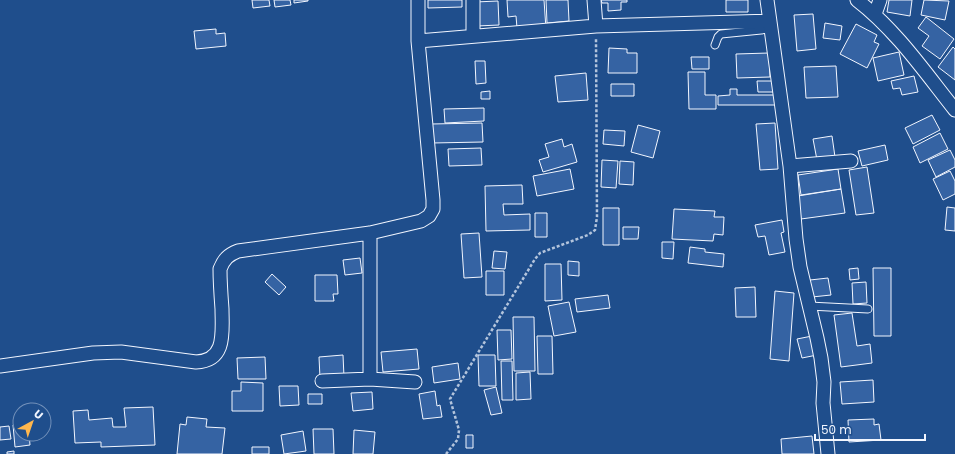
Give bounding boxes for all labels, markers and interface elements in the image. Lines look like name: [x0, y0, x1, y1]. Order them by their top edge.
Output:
north arrow: [12, 402, 52, 442]
text: U: [30, 406, 47, 423]
scale bar: [815, 416, 925, 442]
text: 50 m: [821, 421, 852, 438]

